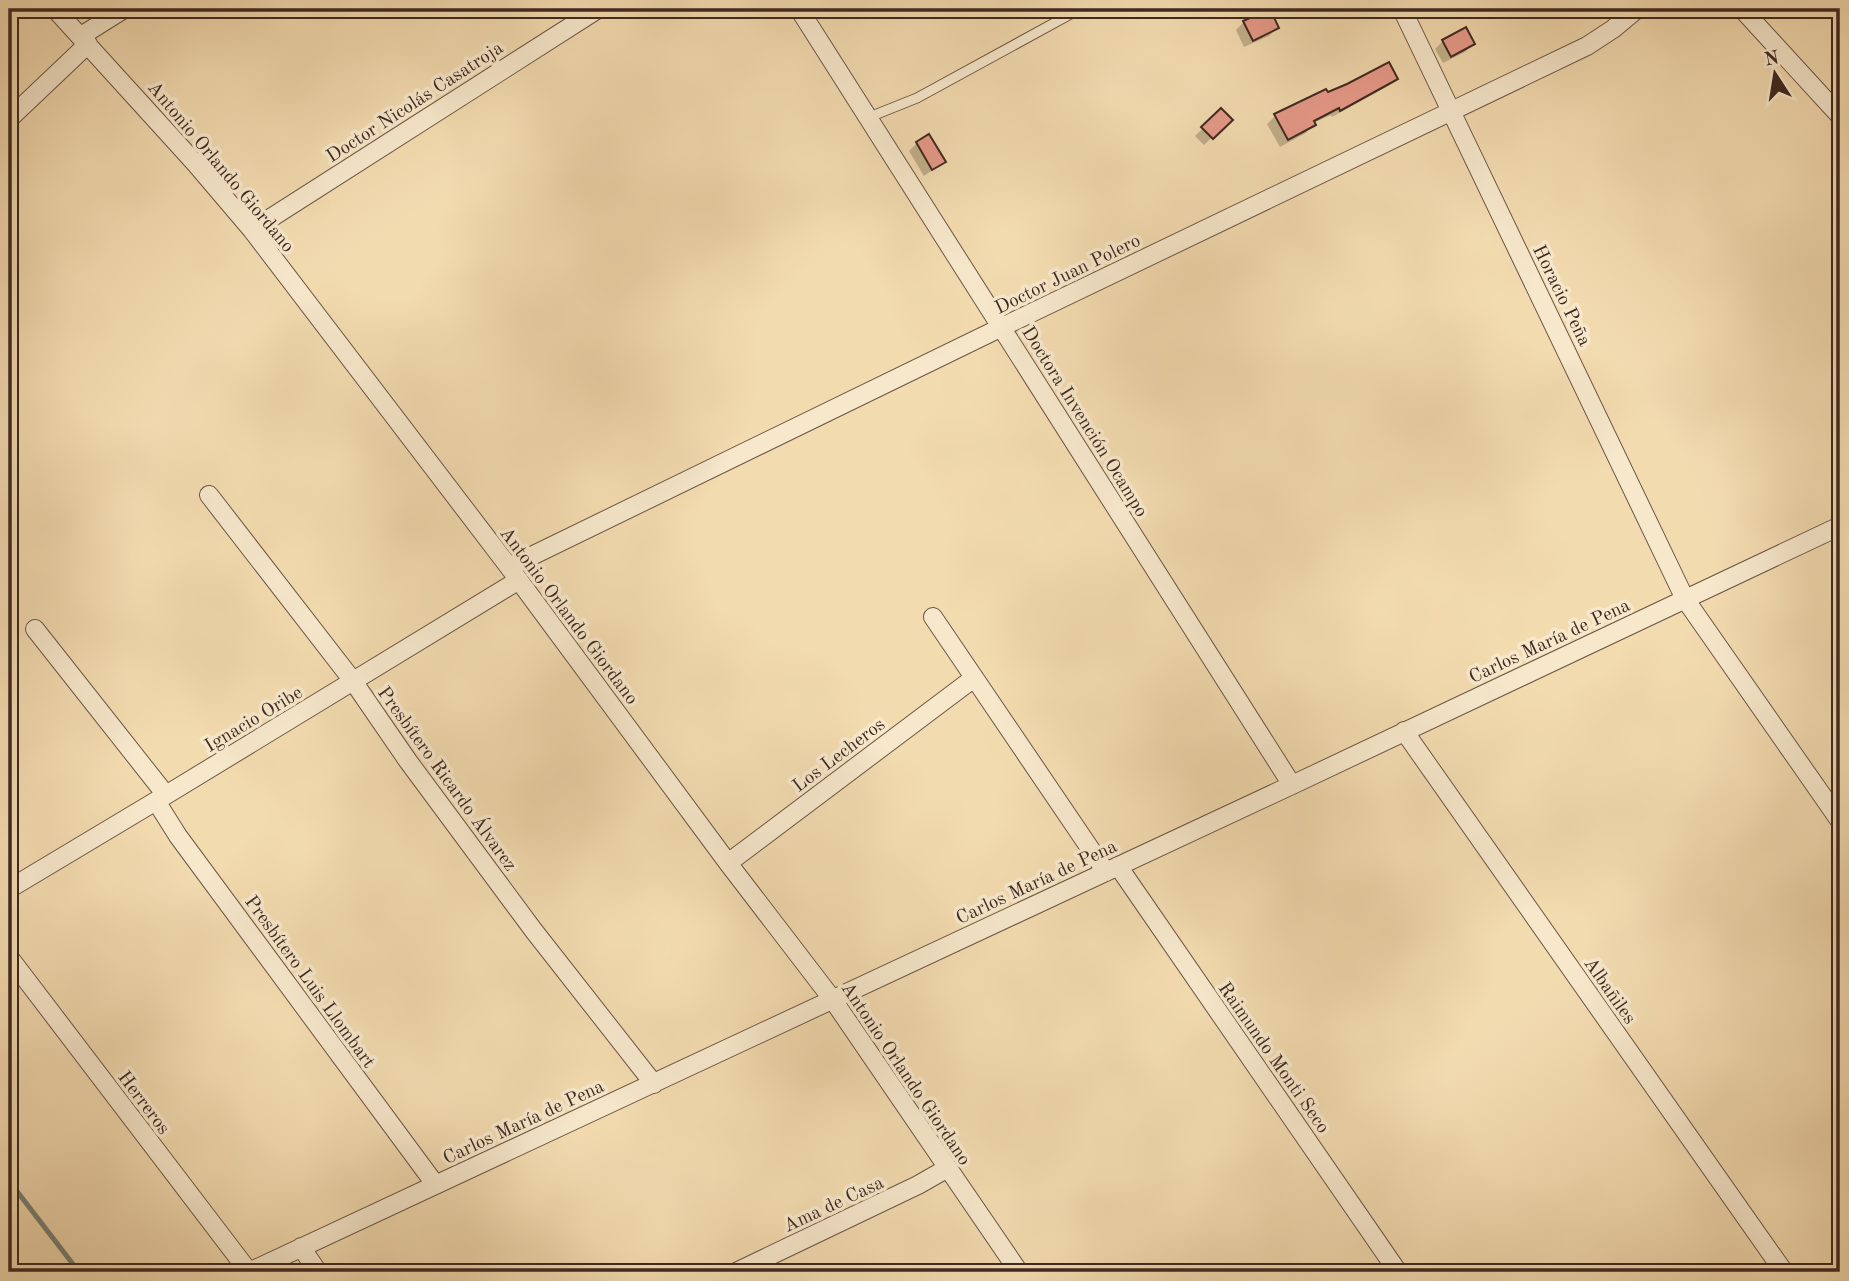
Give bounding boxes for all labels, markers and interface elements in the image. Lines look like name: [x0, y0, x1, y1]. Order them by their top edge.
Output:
north arrow: [1741, 38, 1811, 108]
street label: Doctor Nicolás Casatroja: [324, 39, 508, 167]
text: N: [1763, 49, 1782, 71]
street label: Antonio Orlando Giordano: [143, 79, 297, 257]
street label: Doctor Juan Polero: [992, 232, 1144, 319]
street label: Horacio Peña: [1528, 242, 1594, 350]
street label: Doctora Invención Ocampo: [1017, 324, 1150, 521]
street label: Antonio Orlando Giordano: [495, 524, 641, 709]
street label: Carlos María de Pena: [1467, 596, 1634, 688]
street label: Presbítero Ricardo Álvarez: [373, 681, 522, 875]
street label: Ignacio Oribe: [202, 684, 306, 757]
street label: Los Lecheros: [790, 715, 889, 797]
street label: Carlos María de Pena: [954, 837, 1121, 929]
street label: Presbítero Luis Llombart: [240, 893, 378, 1072]
street label: Albañiles: [1579, 955, 1639, 1028]
street label: Antonio Orlando Giordano: [837, 979, 973, 1169]
street label: Raimundo Monti Seco: [1214, 980, 1332, 1137]
street label: Herreros: [113, 1068, 173, 1139]
street label: Carlos María de Pena: [441, 1077, 608, 1169]
street label: Ama de Casa: [781, 1174, 888, 1237]

